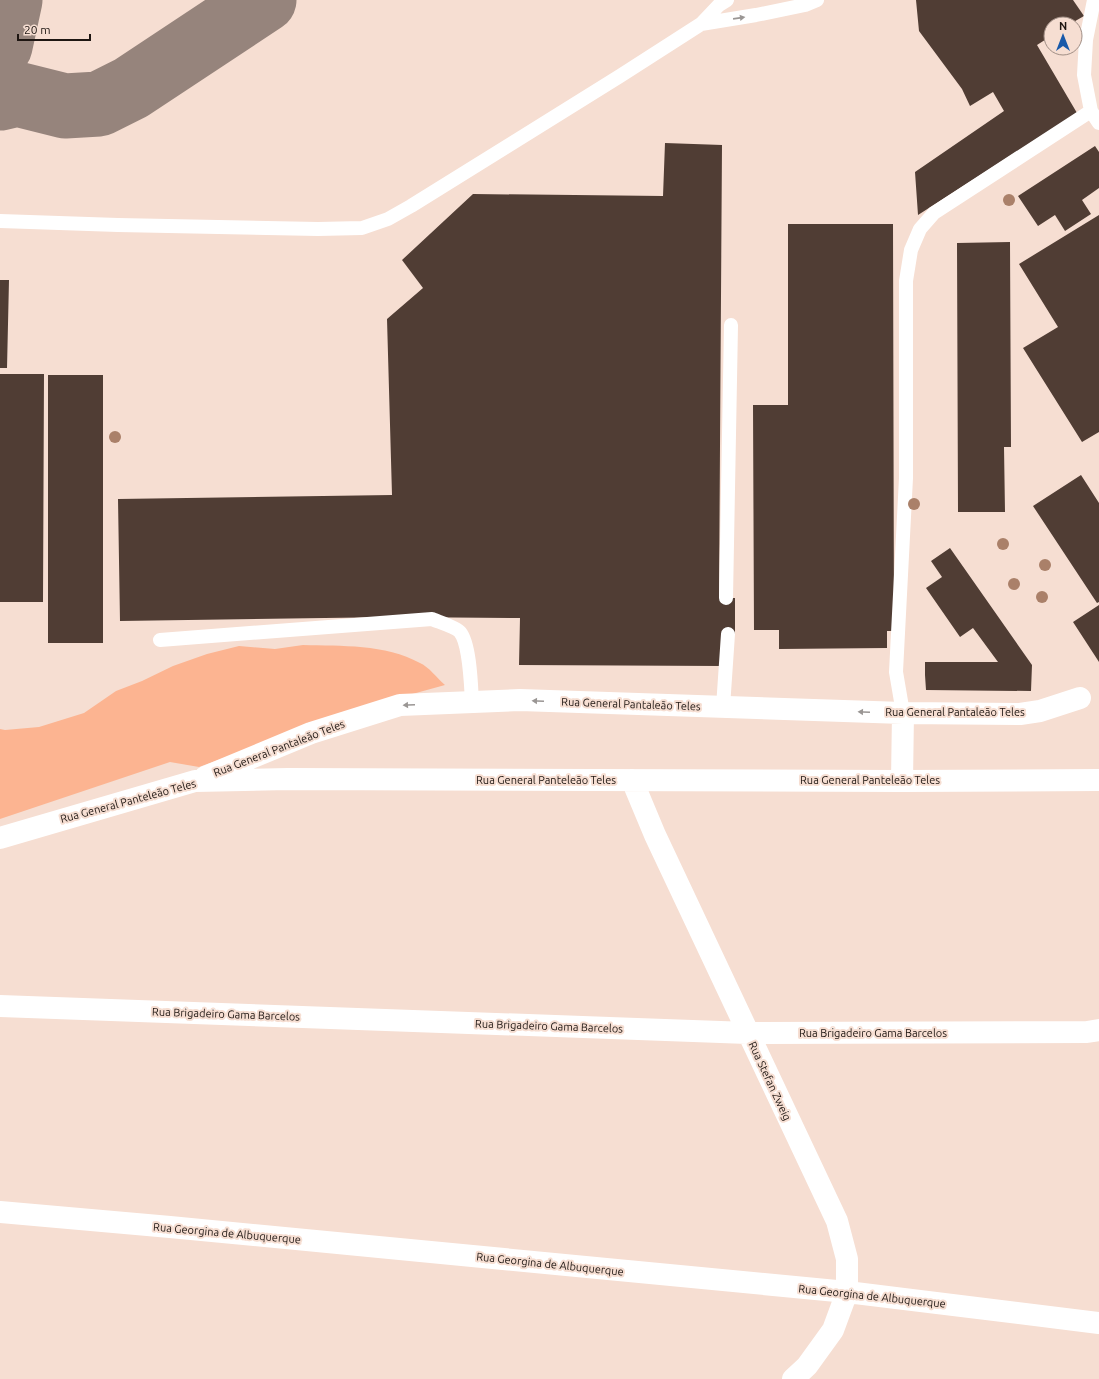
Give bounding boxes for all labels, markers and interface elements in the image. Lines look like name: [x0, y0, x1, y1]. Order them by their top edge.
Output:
one-way arrow: [733, 15, 745, 21]
scale bar: [18, 16, 90, 42]
north arrow: [1043, 16, 1083, 56]
text: N: [1059, 20, 1067, 32]
text: 20 m: [24, 23, 51, 36]
street label: Rua General Pantaleão Teles: [561, 696, 701, 712]
one-way arrow: [531, 698, 544, 704]
one-way arrow: [402, 702, 415, 708]
street label: Rua General Pantaleão Teles: [885, 706, 1025, 718]
one-way arrow: [858, 708, 870, 715]
street label: Rua General Pantaleão Teles: [212, 717, 347, 779]
street label: Rua General Panteleão Teles: [476, 774, 616, 786]
street label: Rua General Panteleão Teles: [800, 774, 940, 786]
street label: Rua General Panteleão Teles: [59, 777, 197, 825]
street label: Rua Brigadeiro Gama Barcelos: [152, 1005, 300, 1023]
street label: Rua Brigadeiro Gama Barcelos: [475, 1017, 623, 1035]
street label: Rua Brigadeiro Gama Barcelos: [799, 1027, 947, 1039]
street label: Rua Stefan Zweig: [746, 1040, 794, 1122]
street label: Rua Georgina de Albuquerque: [153, 1221, 301, 1245]
street label: Rua Georgina de Albuquerque: [476, 1250, 624, 1278]
street label: Rua Georgina de Albuquerque: [798, 1282, 946, 1310]

